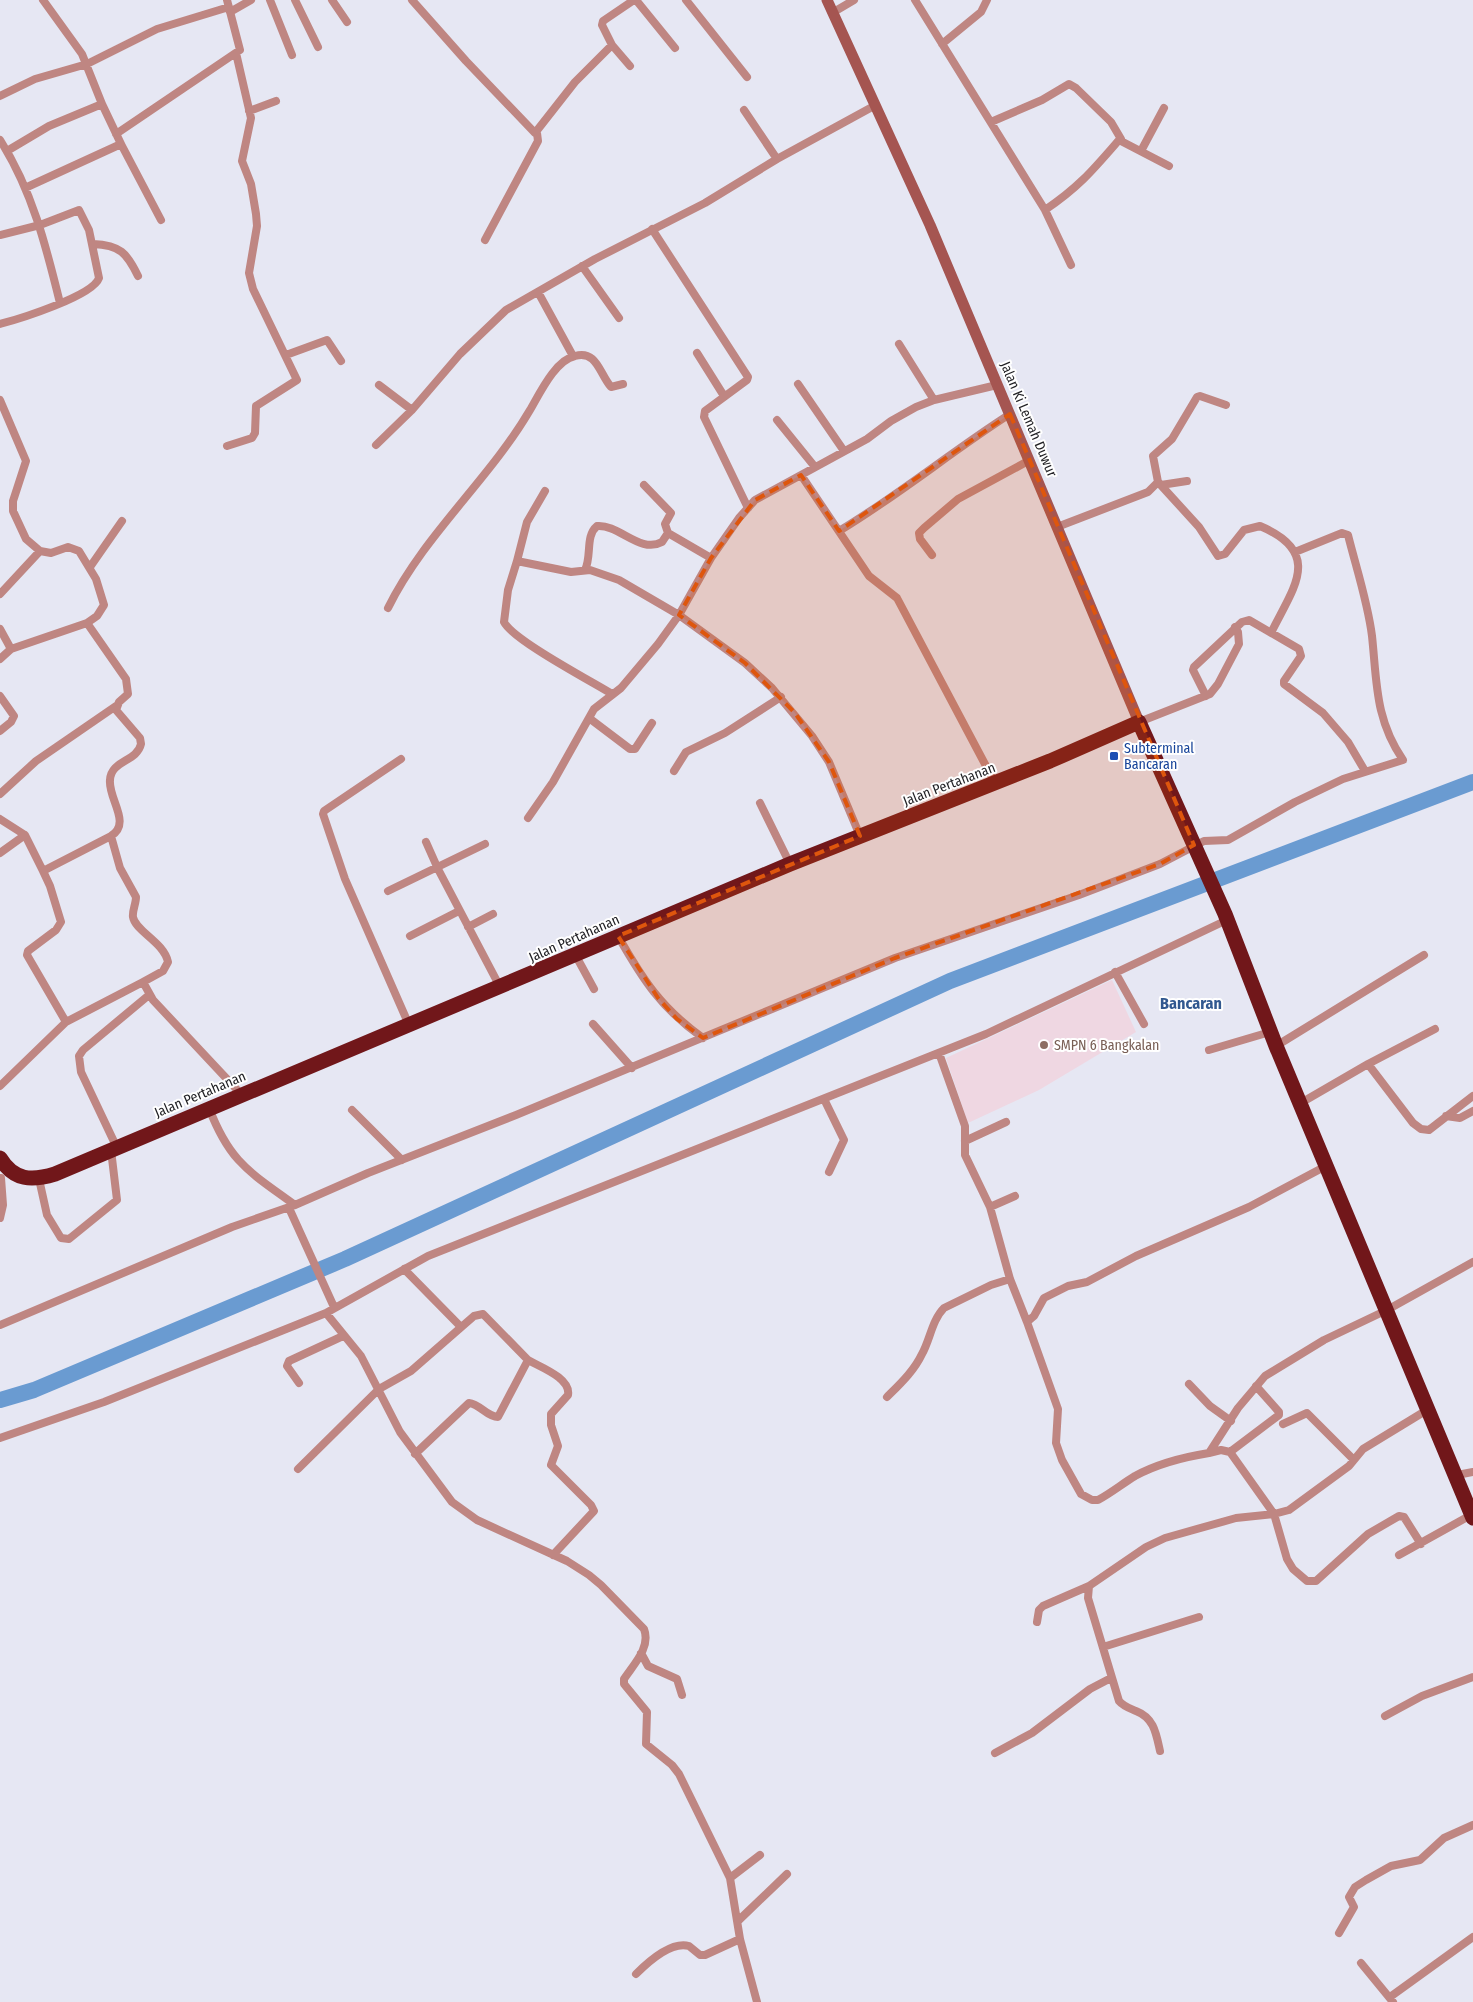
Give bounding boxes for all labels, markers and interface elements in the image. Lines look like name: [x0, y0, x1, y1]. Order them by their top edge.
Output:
street label: Jalan Ki Lemah Duwur: [997, 359, 1061, 480]
place label: Subterminal Bancaran: [1124, 740, 1194, 773]
marker: Subterminal Bancaran: [1108, 750, 1120, 762]
street label: Jalan Pertahanan: [901, 759, 998, 810]
street label: Jalan Pertahanan: [526, 911, 622, 966]
district label: Bancaran: [1160, 994, 1222, 1013]
place label: SMPN 6 Bangkalan: [1054, 1037, 1159, 1054]
marker: SMPN 6 Bangkalan: [1038, 1039, 1050, 1051]
street label: Jalan Pertahanan: [152, 1068, 248, 1121]

